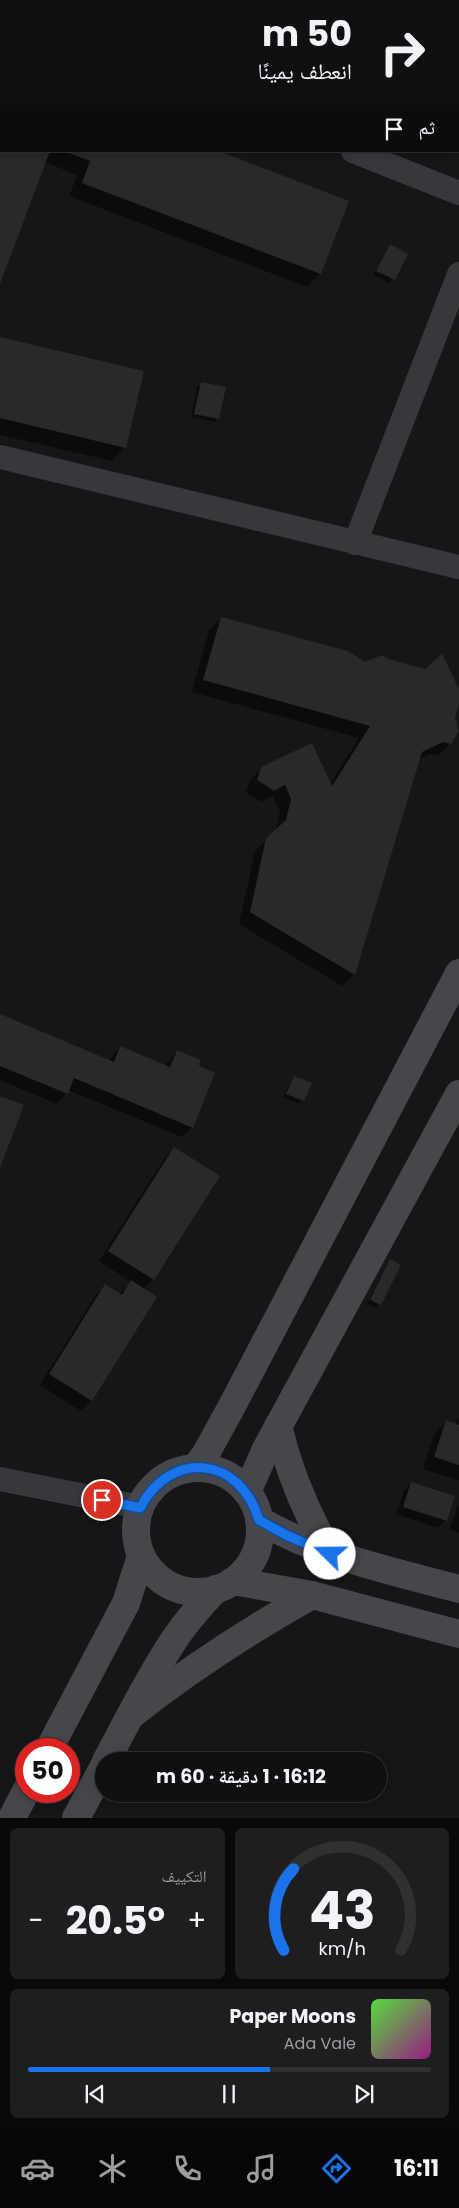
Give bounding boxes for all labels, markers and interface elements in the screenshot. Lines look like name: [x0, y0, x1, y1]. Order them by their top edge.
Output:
text: 50 m: [262, 9, 352, 58]
icon: right: [370, 20, 435, 85]
text: انعطف يمينًا: [257, 56, 352, 87]
text: ثم: [418, 114, 435, 141]
icon: arrive: [380, 115, 408, 143]
pin: [81, 1479, 123, 1521]
icon: arrive: [88, 1486, 116, 1514]
position arrow: [303, 1527, 355, 1579]
speed limit sign: 50: [15, 1738, 80, 1803]
text: 16:12 · 1 دقيقة · 60 m: [156, 1763, 326, 1790]
text: التكييف: [162, 1865, 207, 1888]
text: 43: [308, 1874, 375, 1947]
text: 20.5°: [66, 1894, 165, 1947]
text: −: [28, 1901, 43, 1940]
text: +: [187, 1901, 206, 1940]
text: km/h: [318, 1936, 366, 1961]
text: Paper Moons: [229, 2003, 356, 2030]
text: Ada Vale: [284, 2032, 356, 2055]
icon: previous: [81, 2080, 109, 2108]
icon: pause: [215, 2080, 243, 2108]
icon: next: [350, 2080, 378, 2108]
icon: car: [20, 2151, 55, 2186]
icon: climate: [95, 2151, 130, 2186]
icon: phone: [170, 2151, 205, 2186]
icon: music: [244, 2151, 279, 2186]
icon: directions: [319, 2151, 354, 2186]
text: 16:11: [394, 2153, 439, 2184]

